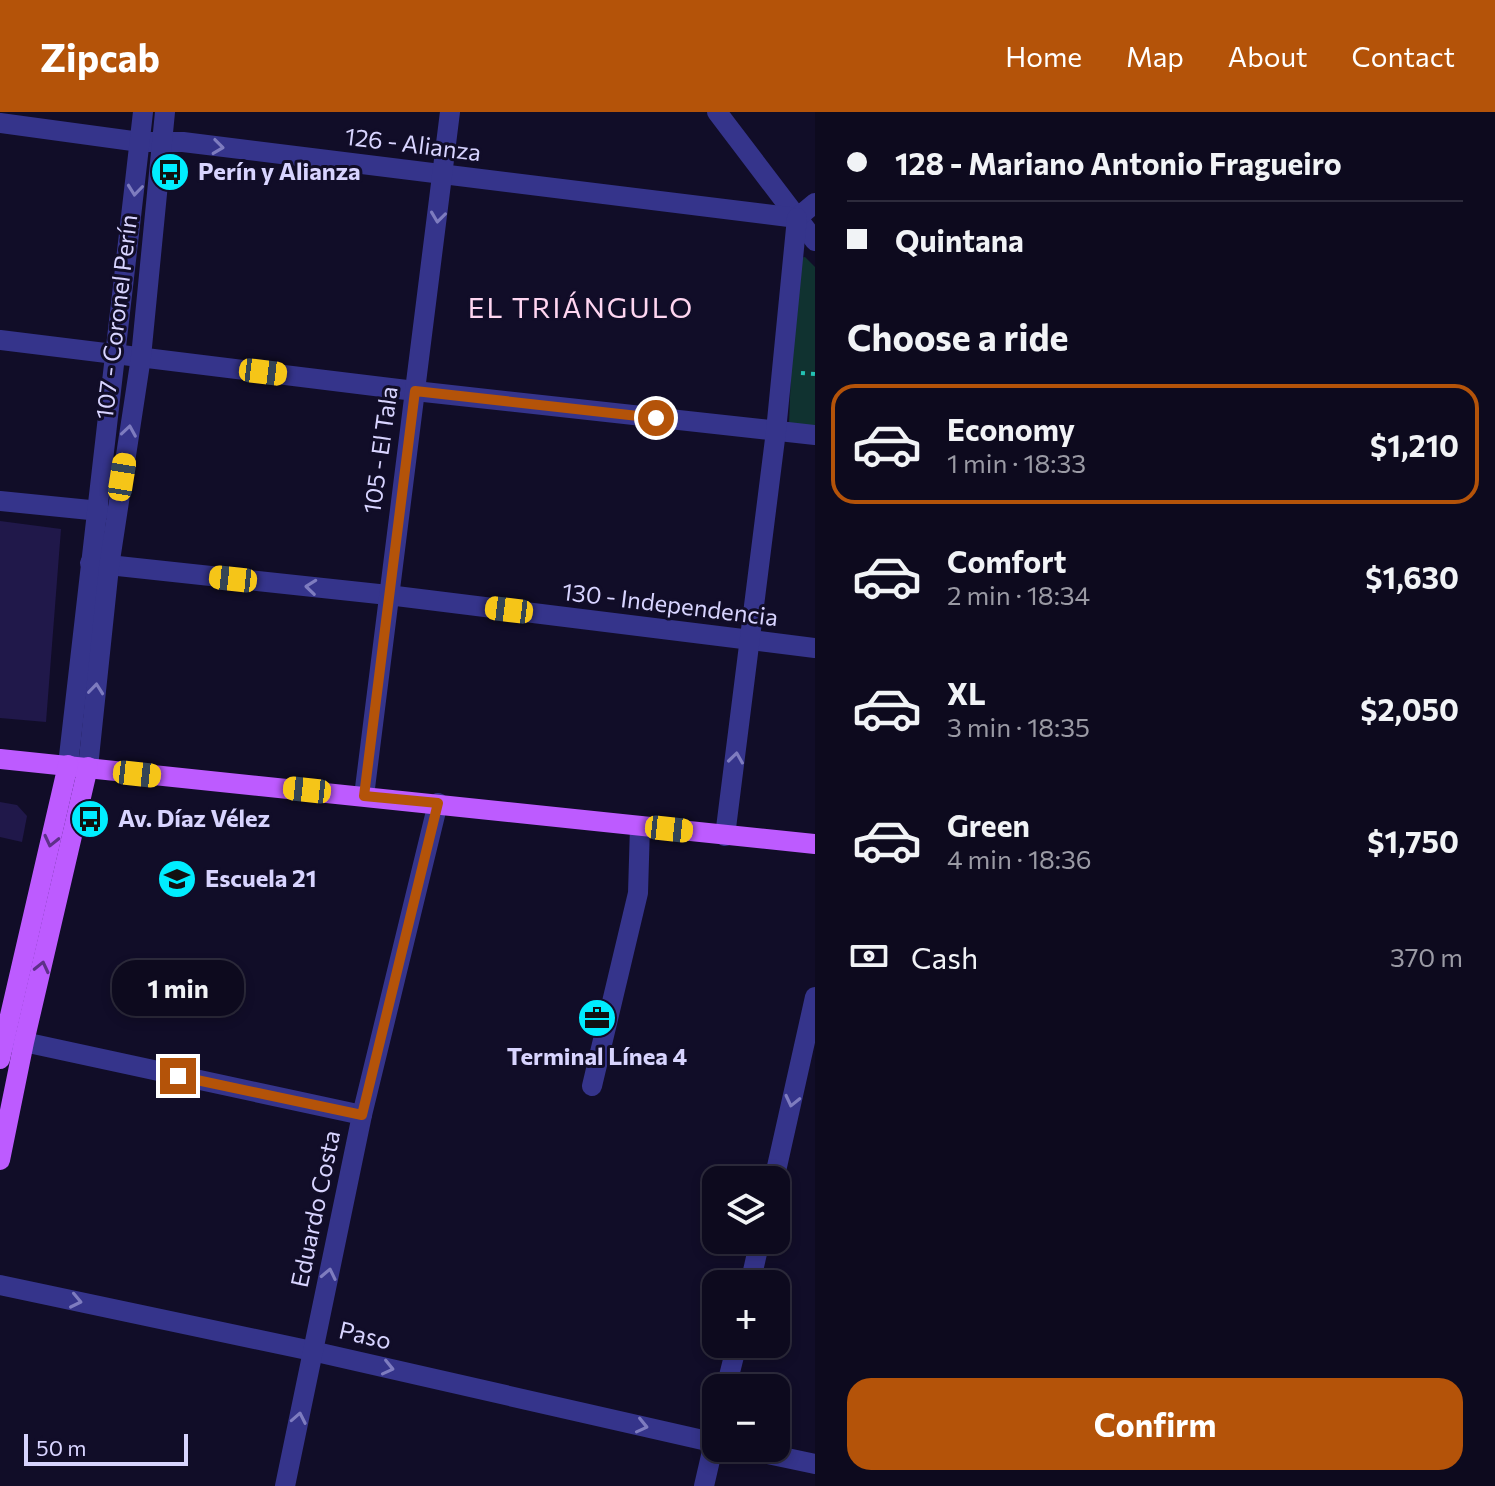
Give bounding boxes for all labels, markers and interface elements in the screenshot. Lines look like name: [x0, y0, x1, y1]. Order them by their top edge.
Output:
text: Zipcab: [40, 33, 160, 80]
text: Home: [1005, 39, 1082, 73]
text: Map: [1126, 39, 1184, 73]
text: About: [1228, 39, 1308, 73]
text: Contact: [1352, 39, 1455, 73]
street label: 126 - Alianza: [343, 121, 483, 166]
one-way arrow: [212, 138, 225, 155]
text: 128 - Mariano Antonio Fragueiro: [895, 144, 1342, 181]
bus stop icon: Perín y Alianza: [149, 151, 191, 193]
place label: Perín y Alianza: [198, 156, 361, 185]
one-way arrow: [127, 183, 144, 196]
one-way arrow: [430, 210, 447, 224]
street label: 107 - Coronel Perín: [89, 213, 142, 421]
text: Quintana: [895, 221, 1024, 258]
district label: EL TRIÁNGULO: [468, 290, 694, 324]
text: Choose a ride: [847, 314, 1068, 358]
car: [238, 357, 288, 387]
street label: 105 - El Tala: [356, 384, 403, 515]
route start: [638, 400, 674, 436]
icon: car: [851, 408, 923, 480]
text: Economy: [947, 410, 1075, 447]
one-way arrow: [120, 424, 137, 438]
text: $1,210: [1370, 426, 1459, 463]
text: 1 min · 18:33: [947, 447, 1086, 478]
car: [106, 451, 138, 503]
icon: car: [851, 540, 923, 612]
text: Comfort: [947, 542, 1066, 579]
text: $1,630: [1365, 558, 1459, 595]
car: [208, 565, 258, 593]
street label: 130 - Independencia: [561, 576, 780, 631]
one-way arrow: [304, 579, 317, 596]
text: 2 min · 18:34: [947, 579, 1090, 610]
car: [484, 595, 534, 625]
icon: car: [851, 672, 923, 744]
text: XL: [947, 674, 986, 711]
one-way arrow: [88, 682, 105, 695]
text: $2,050: [1360, 690, 1459, 727]
text: 3 min · 18:35: [947, 711, 1090, 742]
one-way arrow: [727, 751, 744, 765]
car: [112, 760, 162, 788]
car: [282, 776, 332, 804]
bus stop icon: Av. Díaz Vélez: [69, 798, 111, 840]
place label: Av. Díaz Vélez: [118, 803, 270, 832]
icon: car: [851, 804, 923, 876]
text: Green: [947, 806, 1030, 843]
car: [644, 815, 694, 843]
text: $1,750: [1367, 822, 1459, 859]
one-way arrow: [43, 834, 60, 848]
text: 4 min · 18:36: [947, 843, 1092, 874]
school or university icon: Escuela 21: [156, 858, 198, 900]
place label: Escuela 21: [205, 863, 317, 892]
icon: cash: [847, 934, 891, 978]
text: Cash: [911, 938, 978, 975]
text: 370 m: [1390, 941, 1463, 972]
one-way arrow: [32, 960, 49, 974]
callout: 1 min: [112, 960, 244, 1016]
text: 1 min: [147, 972, 209, 1003]
office icon: Terminal Línea 4: [576, 997, 618, 1039]
place label: Terminal Línea 4: [507, 1041, 688, 1070]
route end: [160, 1058, 196, 1094]
one-way arrow: [784, 1094, 801, 1107]
street label: Eduardo Costa: [284, 1128, 345, 1290]
map controls: [702, 1166, 790, 1462]
button: layers: [702, 1166, 790, 1254]
one-way arrow: [319, 1268, 336, 1281]
button: +: [702, 1270, 790, 1358]
one-way arrow: [69, 1292, 83, 1309]
street label: Paso: [336, 1314, 394, 1355]
one-way arrow: [381, 1359, 395, 1376]
button: −: [702, 1374, 790, 1462]
button: Confirm: [847, 1378, 1463, 1470]
one-way arrow: [290, 1412, 307, 1426]
one-way arrow: [635, 1417, 648, 1434]
scale bar: [24, 1430, 188, 1466]
text: 50 m: [36, 1434, 86, 1461]

